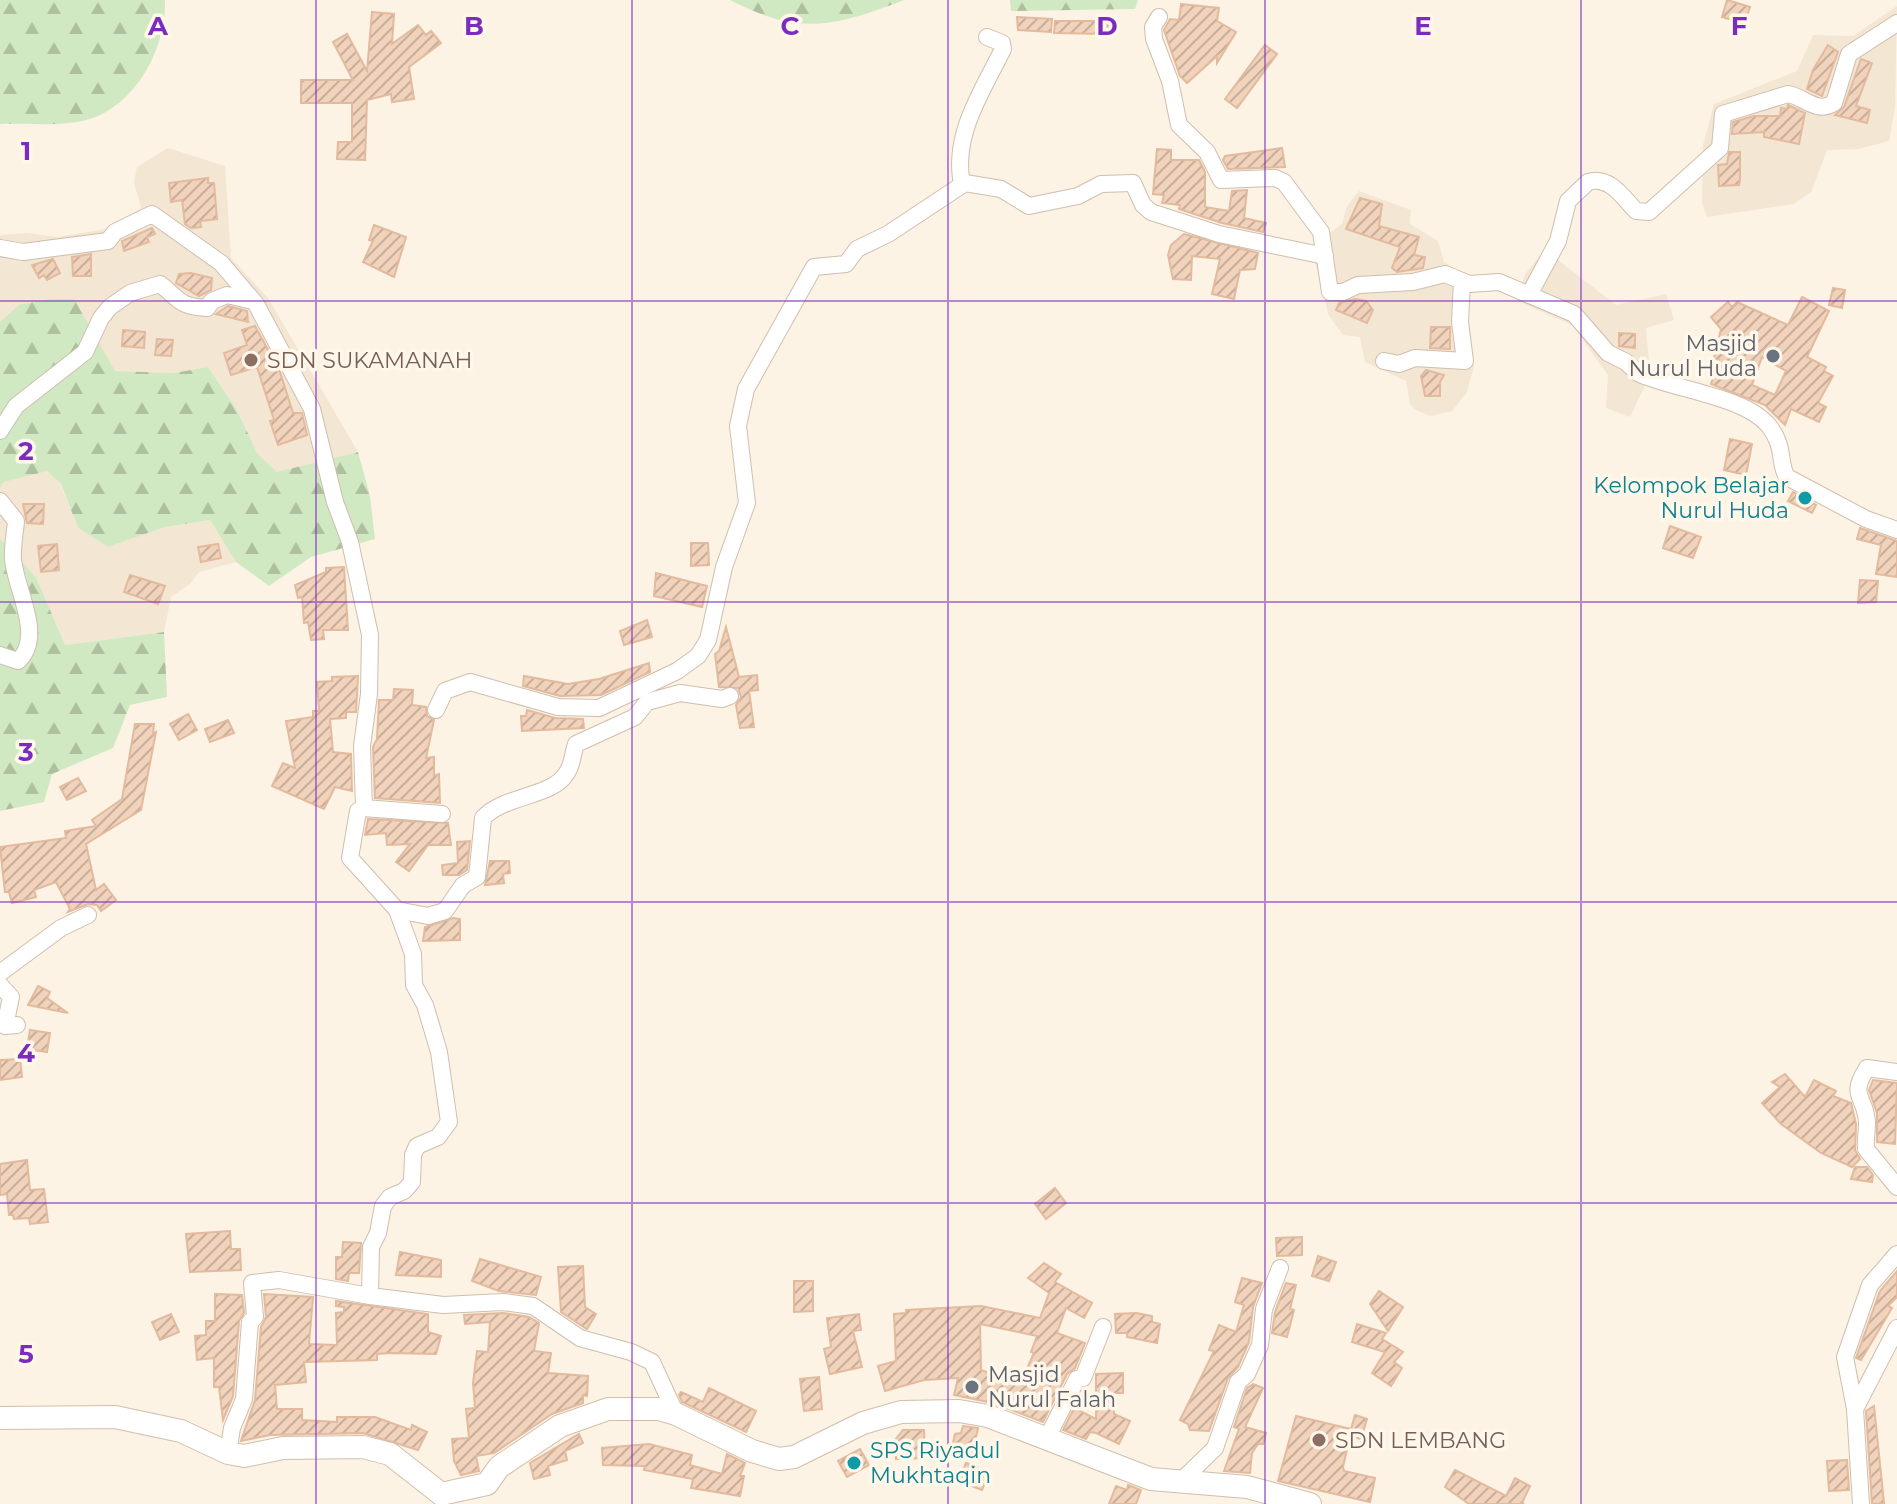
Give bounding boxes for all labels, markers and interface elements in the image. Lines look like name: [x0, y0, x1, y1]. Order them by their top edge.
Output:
text: A: [147, 10, 169, 42]
text: B: [464, 10, 484, 42]
text: C: [781, 10, 800, 42]
text: D: [1096, 10, 1118, 42]
text: E: [1414, 10, 1432, 42]
text: F: [1731, 10, 1747, 42]
text: 1: [21, 135, 31, 167]
place label: Masjid Nurul Huda: [1628, 330, 1757, 382]
place label: SDN SUKAMANAH: [267, 347, 472, 374]
marker: Masjid Nurul Huda: [1764, 347, 1782, 365]
marker: SDN SUKAMANAH: [242, 351, 260, 369]
text: 2: [18, 435, 34, 467]
place label: Kelompok Belajar Nurul Huda: [1593, 472, 1789, 524]
marker: Kelompok Belajar Nurul Huda: [1796, 489, 1814, 507]
text: 3: [17, 736, 34, 768]
text: 4: [17, 1037, 35, 1069]
text: 5: [18, 1338, 34, 1370]
place label: Masjid Nurul Falah: [988, 1361, 1116, 1413]
marker: Masjid Nurul Falah: [963, 1378, 981, 1396]
place label: SDN LEMBANG: [1335, 1427, 1506, 1454]
marker: SDN LEMBANG: [1310, 1431, 1328, 1449]
place label: SPS Riyadul Mukhtaqin: [870, 1437, 1000, 1489]
marker: SPS Riyadul Mukhtaqin: [845, 1454, 863, 1472]

